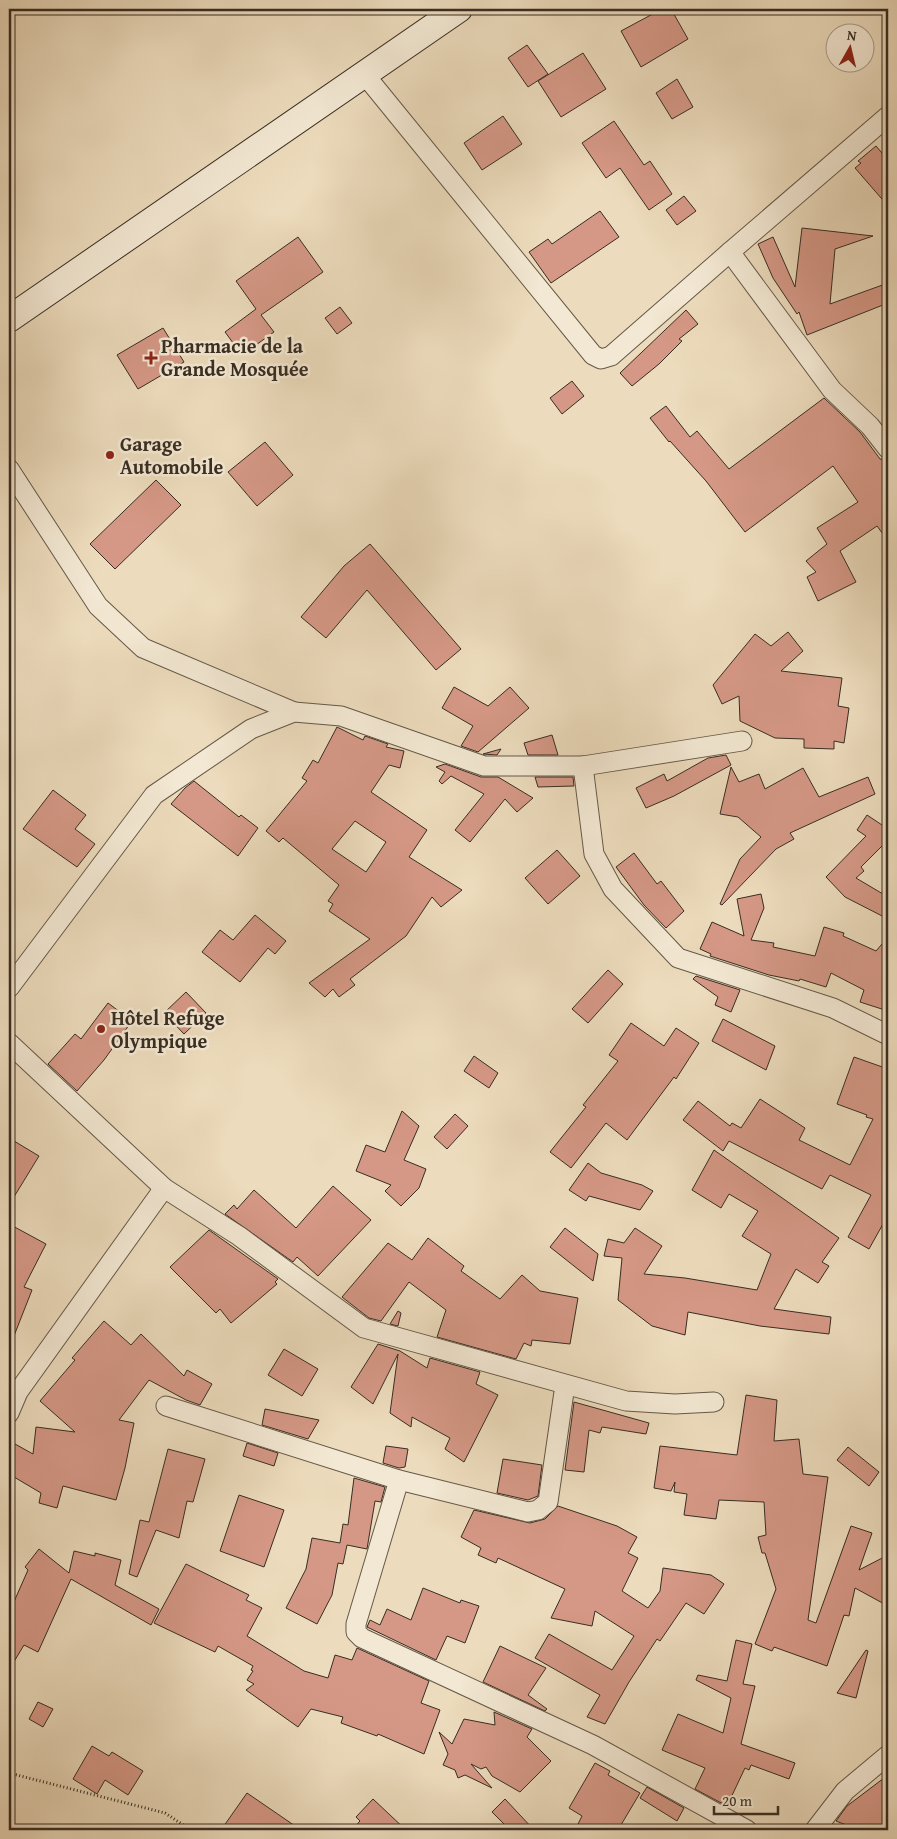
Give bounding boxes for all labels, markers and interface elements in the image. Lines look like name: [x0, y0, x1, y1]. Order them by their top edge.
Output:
north arrow: [824, 22, 874, 72]
text: N: [846, 25, 858, 46]
place label: Pharmacie de la Grande Mosquée: [161, 331, 309, 383]
marker: Pharmacie de la Grande Mosquée: [145, 352, 157, 364]
place label: Garage Automobile: [120, 429, 224, 481]
marker: Garage Automobile: [104, 449, 116, 461]
place label: Hôtel Refuge Olympique: [111, 1003, 225, 1055]
marker: Hôtel Refuge Olympique: [95, 1023, 107, 1035]
scale bar: [714, 1784, 778, 1816]
text: 20 m: [722, 1790, 753, 1811]

